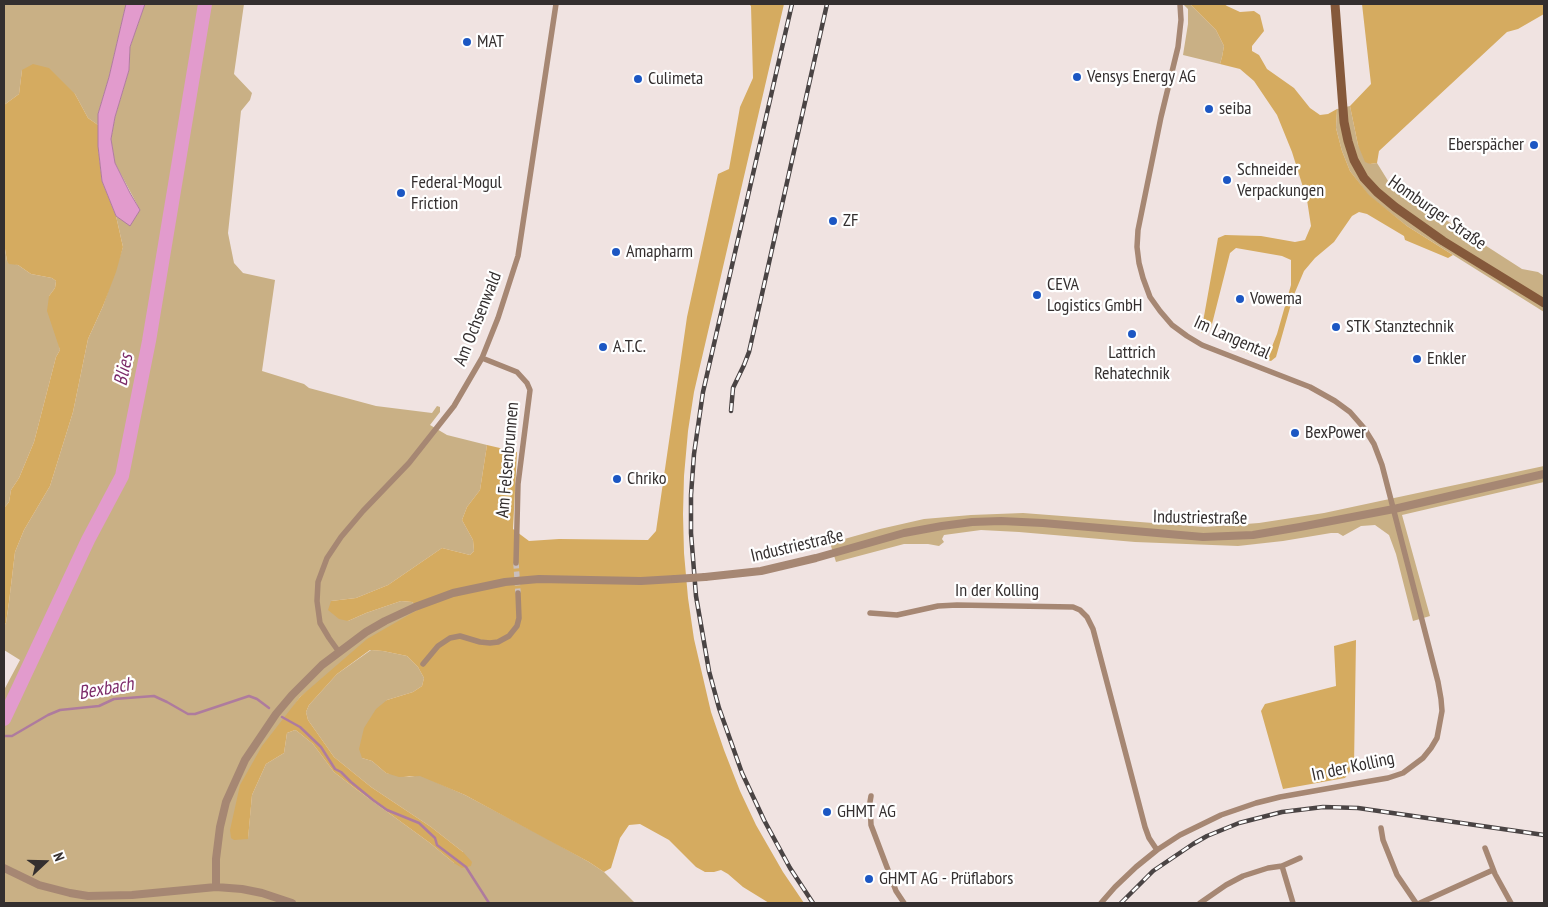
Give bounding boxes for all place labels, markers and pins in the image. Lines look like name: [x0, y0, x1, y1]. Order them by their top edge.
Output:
place label: MAT: [477, 31, 504, 53]
marker: MAT: [461, 36, 473, 48]
place label: Vensys Energy AG: [1087, 66, 1196, 88]
place label: Culimeta: [648, 68, 703, 90]
marker: Vensys Energy AG: [1071, 71, 1083, 83]
marker: Culimeta: [632, 73, 644, 85]
place label: seiba: [1219, 98, 1251, 120]
marker: seiba: [1203, 103, 1215, 115]
place label: Eberspächer: [1448, 134, 1524, 156]
marker: Eberspächer: [1528, 139, 1540, 151]
place label: Schneider Verpackungen: [1237, 159, 1324, 202]
place label: Federal-Mogul Friction: [411, 172, 502, 214]
marker: Schneider Verpackungen: [1221, 174, 1233, 186]
marker: Federal-Mogul Friction: [395, 187, 407, 199]
place label: ZF: [843, 210, 858, 232]
marker: ZF: [827, 215, 839, 227]
place label: Amapharm: [626, 241, 693, 263]
marker: Amapharm: [610, 246, 622, 258]
place label: CEVA Logistics GmbH: [1047, 274, 1142, 316]
place label: Vowema: [1250, 288, 1302, 310]
marker: CEVA Logistics GmbH: [1031, 289, 1043, 301]
marker: Vowema: [1234, 293, 1246, 305]
place label: STK Stanztechnik: [1346, 316, 1454, 338]
marker: STK Stanztechnik: [1330, 321, 1342, 333]
marker: Lattrich Rehatechnik: [1126, 328, 1138, 340]
place label: A.T.C.: [613, 336, 646, 358]
marker: A.T.C.: [597, 341, 609, 353]
place label: Lattrich Rehatechnik: [1094, 342, 1170, 384]
place label: Enkler: [1427, 348, 1466, 370]
marker: Enkler: [1411, 353, 1423, 365]
place label: BexPower: [1305, 422, 1366, 444]
marker: BexPower: [1289, 427, 1301, 439]
place label: Chriko: [627, 468, 667, 490]
marker: Chriko: [611, 473, 623, 485]
place label: GHMT AG: [837, 801, 896, 823]
marker: GHMT AG: [821, 806, 833, 818]
place label: GHMT AG - Prüflabors: [879, 868, 1013, 890]
marker: GHMT AG - Prüflabors: [863, 873, 875, 885]

